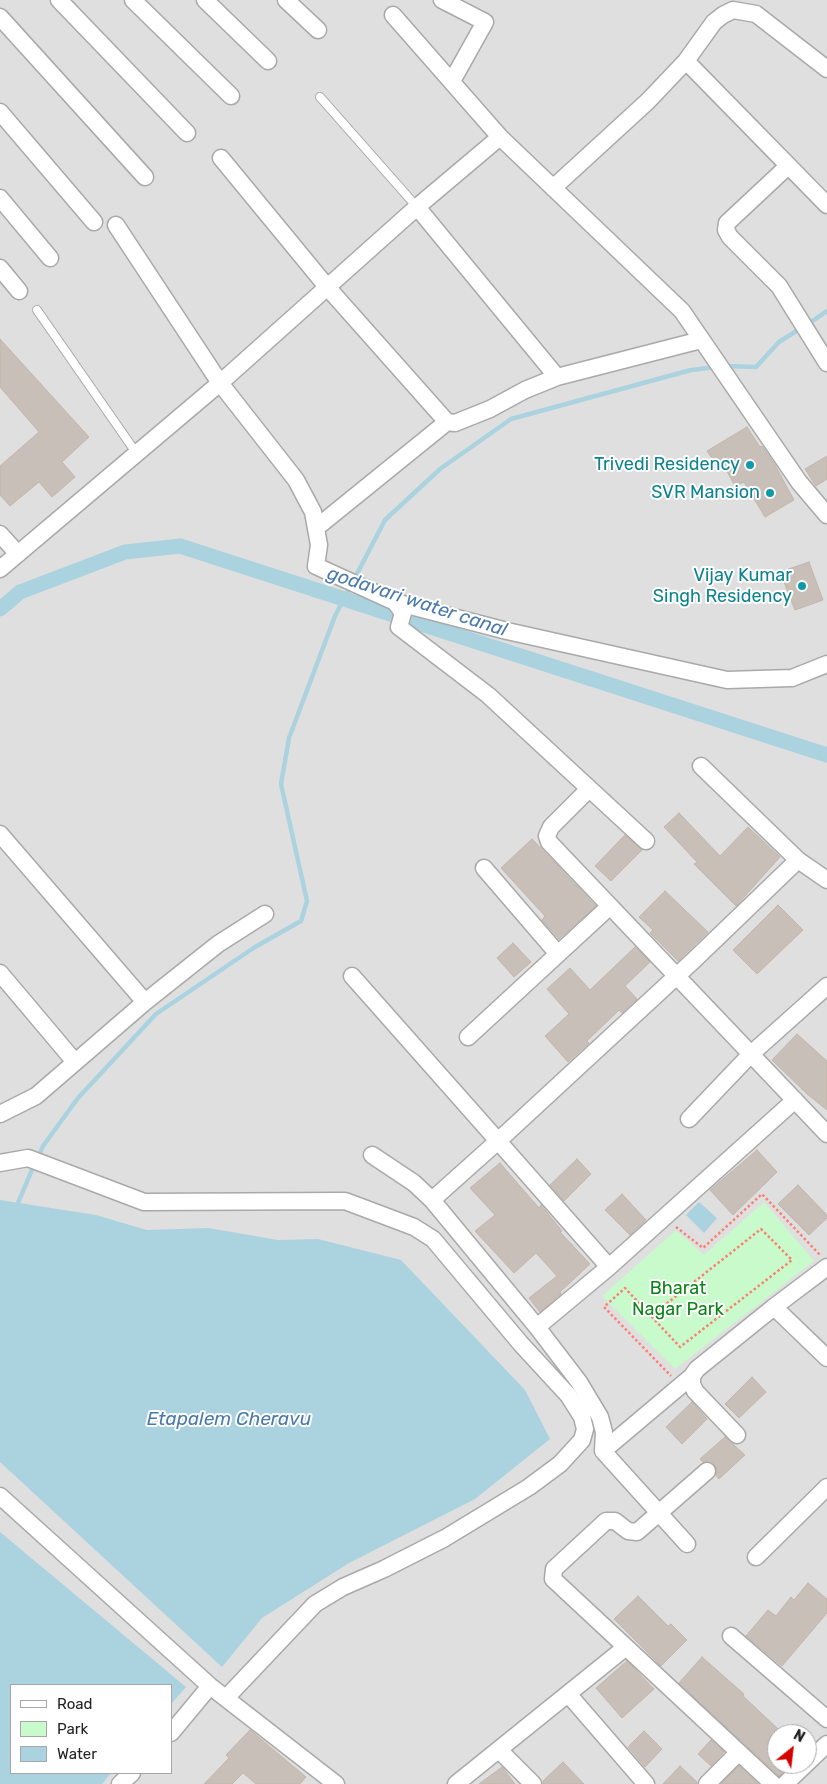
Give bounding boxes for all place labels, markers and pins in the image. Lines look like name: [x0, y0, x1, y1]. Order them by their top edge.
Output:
place label: Trivedi Residency: [594, 454, 740, 476]
marker: Trivedi Residency: [744, 459, 756, 471]
place label: SVR Mansion: [651, 482, 760, 504]
marker: SVR Mansion: [764, 487, 776, 499]
place label: Vijay Kumar Singh Residency: [653, 565, 792, 608]
marker: Vijay Kumar Singh Residency: [796, 580, 808, 592]

